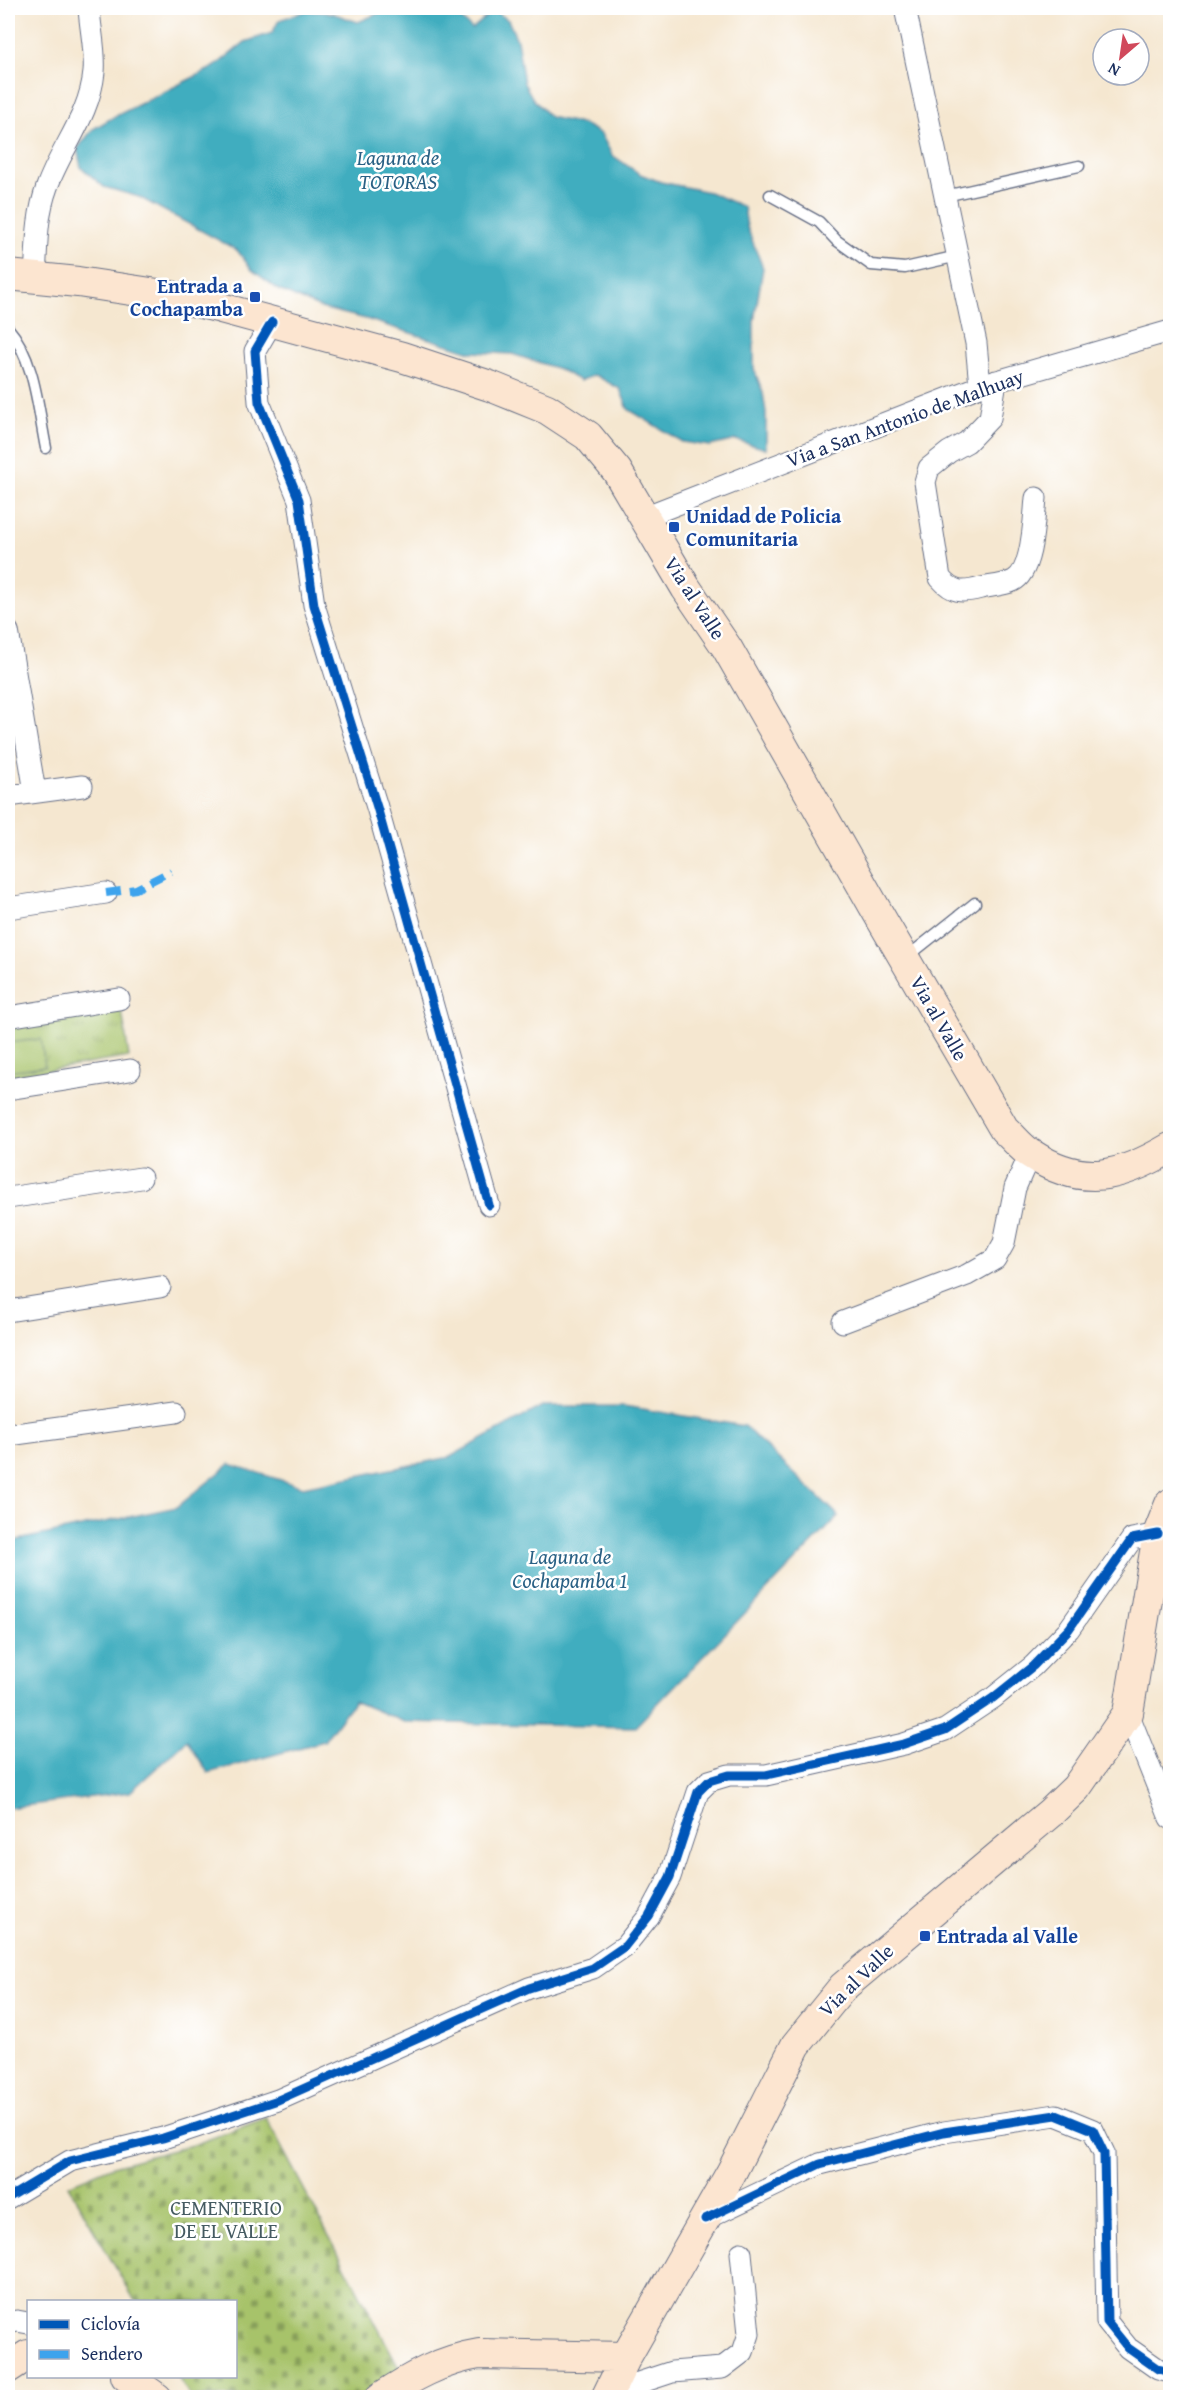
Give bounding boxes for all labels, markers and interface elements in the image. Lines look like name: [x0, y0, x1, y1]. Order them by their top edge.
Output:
north arrow: [1091, 27, 1151, 87]
text: N: [1103, 57, 1124, 83]
water label: Laguna de TOTORAS: [356, 142, 439, 197]
place label: Entrada a Cochapamba: [130, 271, 244, 323]
marker: Entrada a Cochapamba: [248, 290, 262, 304]
street label: Via a San Antonio de Malhuay: [782, 361, 1028, 474]
place label: Unidad de Policia Comunitaria: [686, 501, 842, 553]
marker: Unidad de Policia Comunitaria: [667, 520, 681, 534]
street label: Via al Valle: [658, 550, 733, 645]
street label: Via al Valle: [903, 970, 975, 1066]
water label: Laguna de Cochapamba 1: [512, 1541, 628, 1596]
place label: Entrada al Valle: [937, 1921, 1078, 1950]
marker: Entrada al Valle: [918, 1929, 932, 1943]
street label: Via al Valle: [812, 1937, 900, 2023]
park label: CEMENTERIO DE EL VALLE: [170, 2193, 282, 2245]
legend: [27, 2300, 237, 2378]
text: Ciclovía: [81, 2310, 140, 2337]
text: Sendero: [81, 2340, 143, 2367]

